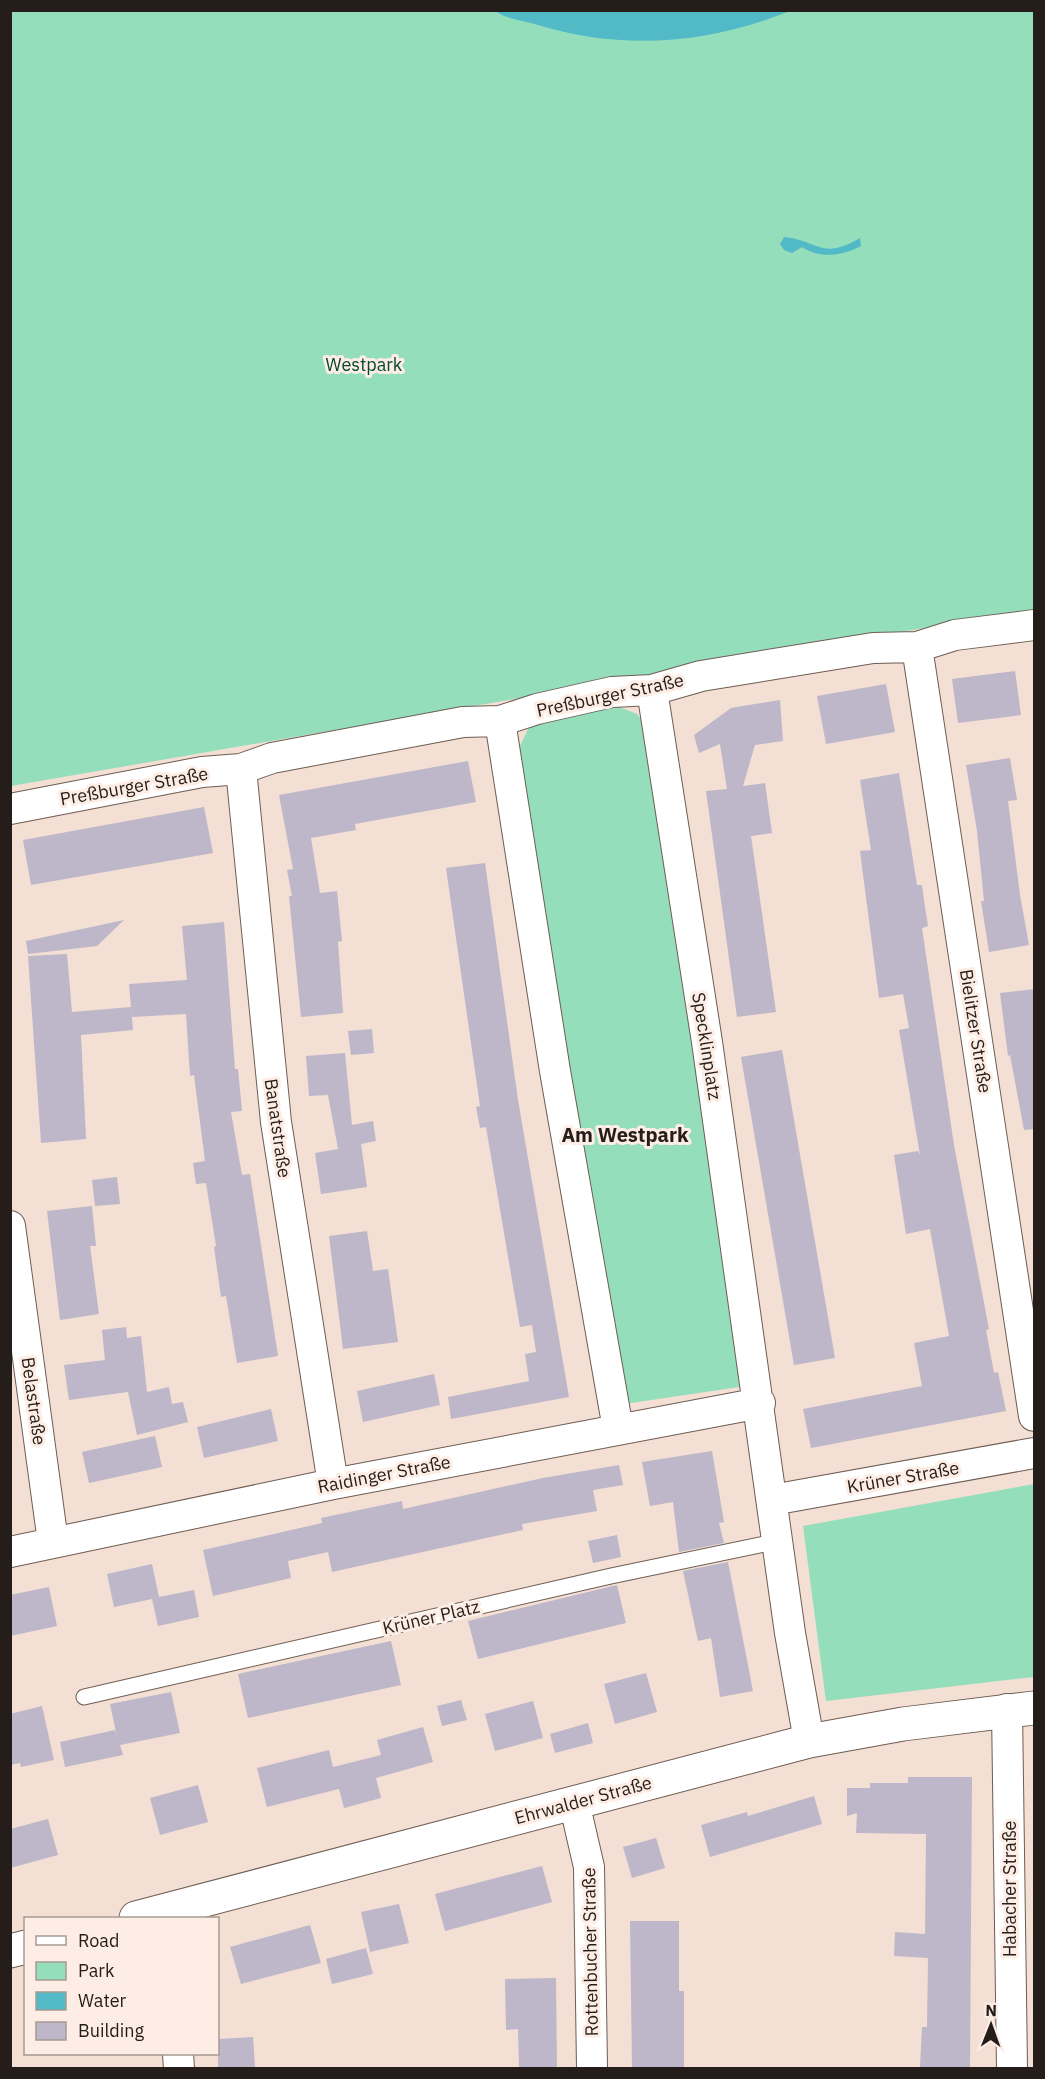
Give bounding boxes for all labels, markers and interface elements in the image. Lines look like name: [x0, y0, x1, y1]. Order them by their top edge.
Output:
park label: Westpark: [326, 353, 403, 376]
street label: Preßburger Straße: [534, 668, 686, 722]
street label: Preßburger Straße: [58, 762, 210, 810]
street label: Bielitzer Straße: [955, 967, 997, 1095]
street label: Specklinplatz: [687, 991, 727, 1101]
street label: Banatstraße: [260, 1077, 296, 1179]
district label: Am Westpark: [561, 1121, 689, 1148]
street label: Belastraße: [16, 1356, 52, 1447]
street label: Raidinger Straße: [316, 1450, 453, 1498]
street label: Krüner Straße: [845, 1456, 961, 1498]
street label: Krüner Platz: [380, 1595, 482, 1639]
street label: Ehrwalder Straße: [512, 1771, 654, 1829]
street label: Habacher Straße: [998, 1821, 1021, 1957]
street label: Rottenbucher Straße: [577, 1867, 603, 2037]
legend: [24, 1917, 219, 2055]
text: Road: [78, 1929, 119, 1952]
text: Park: [78, 1959, 115, 1982]
text: Water: [78, 1989, 127, 2012]
north arrow: [961, 1995, 1021, 2055]
text: N: [985, 2000, 997, 2020]
text: Building: [78, 2019, 145, 2042]

